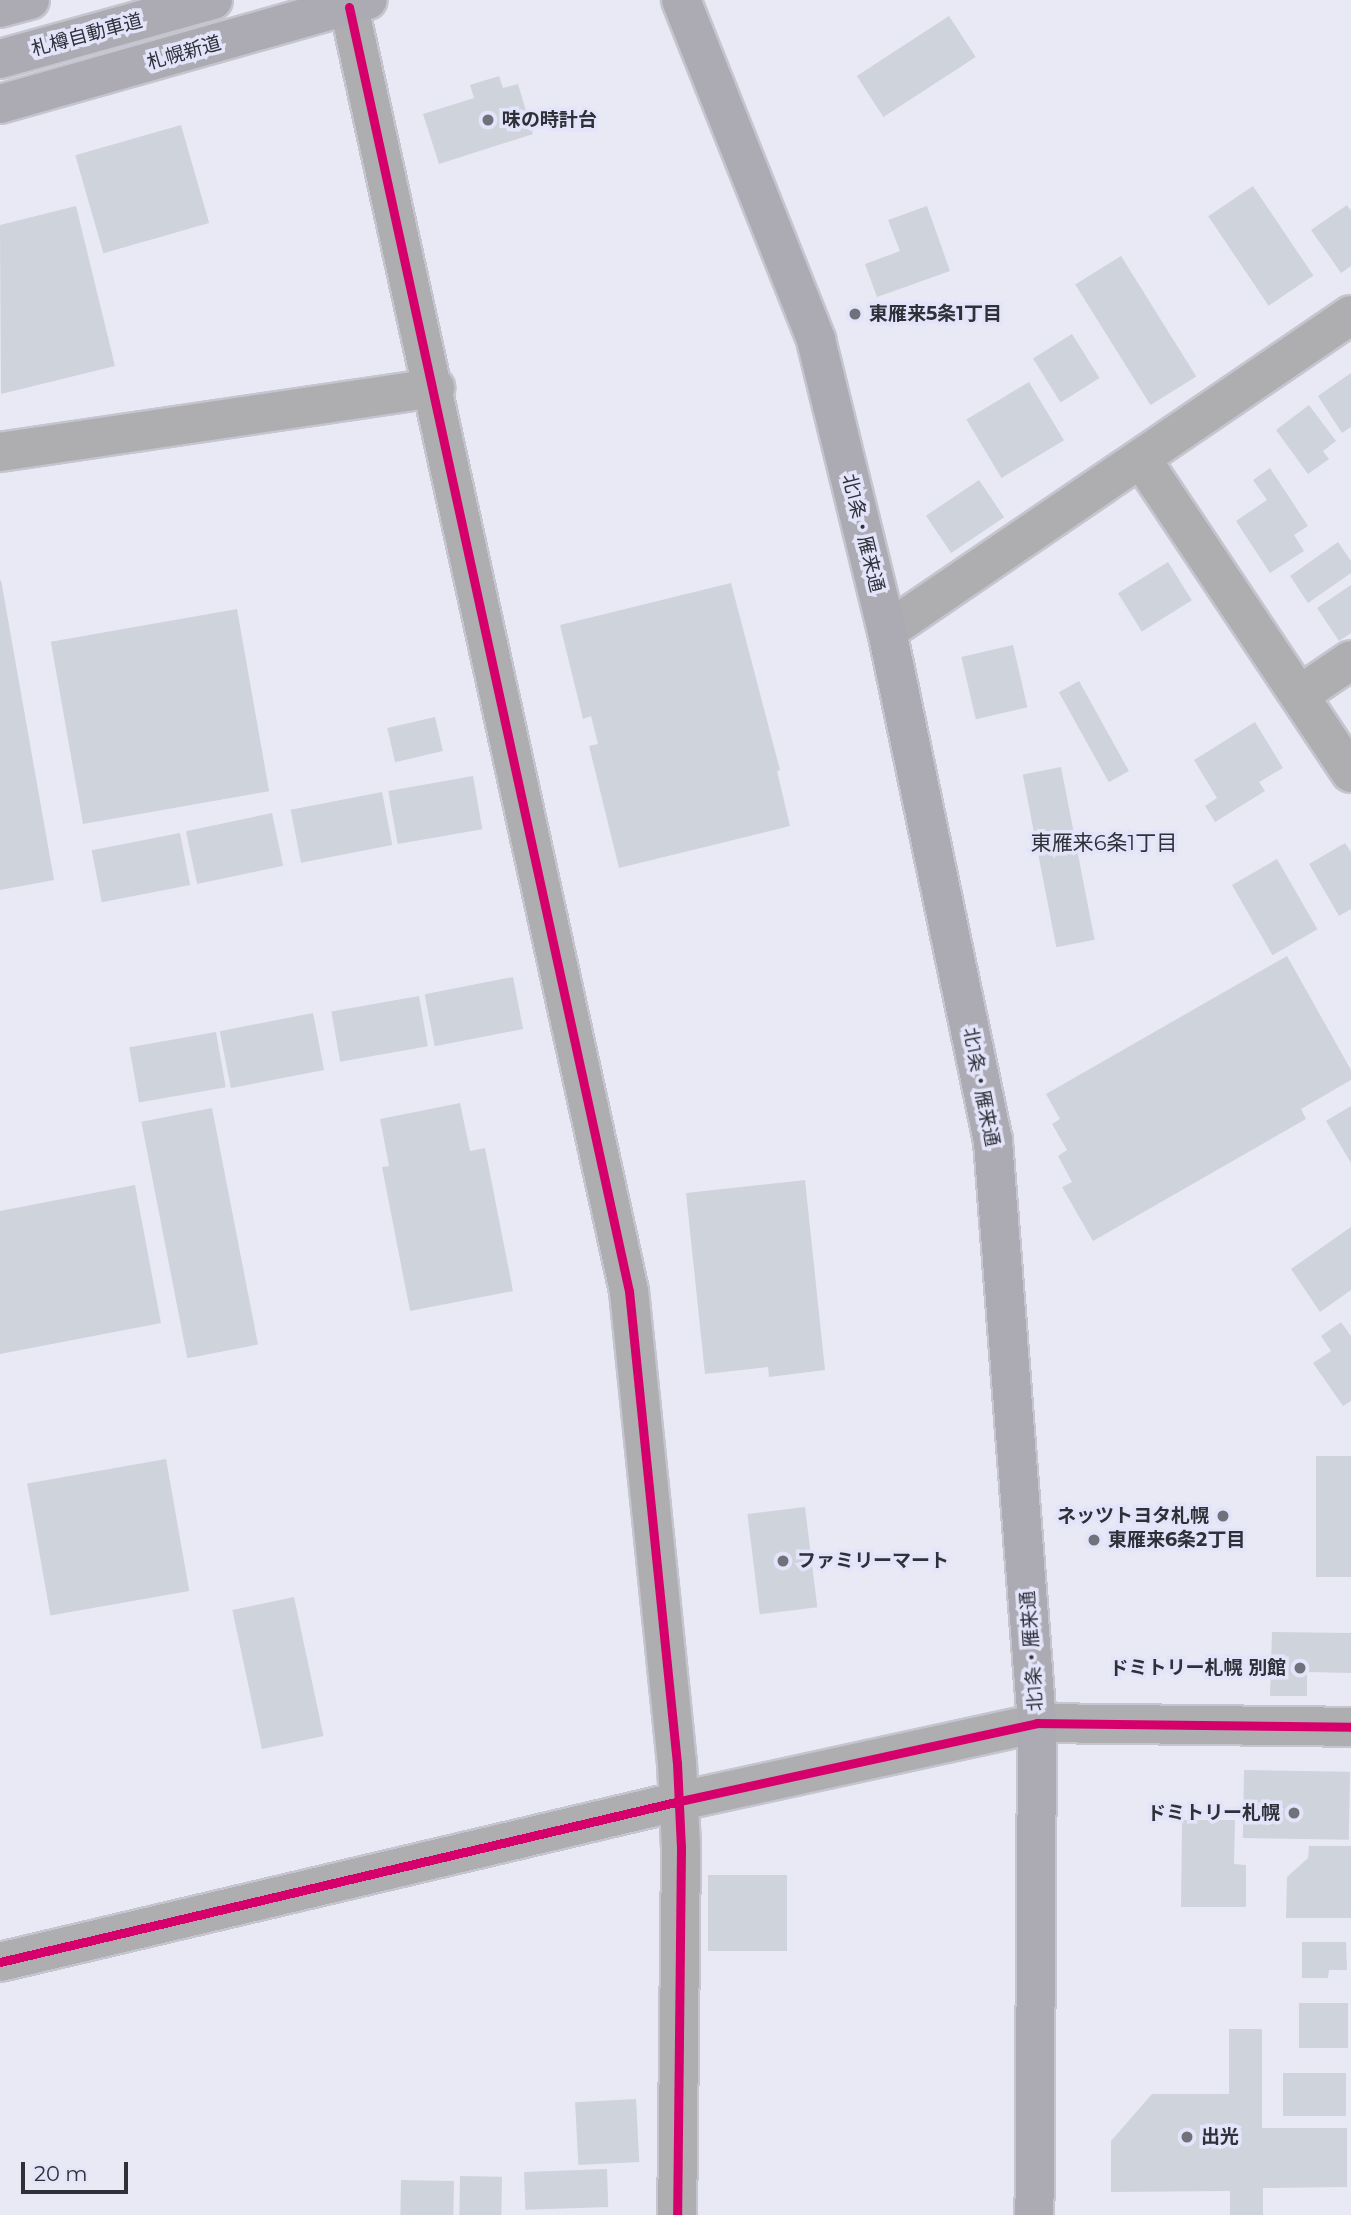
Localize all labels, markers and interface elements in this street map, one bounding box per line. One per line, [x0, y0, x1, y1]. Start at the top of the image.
street label: 札樽自動車道 [29, 9, 145, 61]
street label: 札幌新道 [144, 32, 224, 74]
place label: 味の時計台 [502, 109, 597, 131]
marker: 味の時計台 [480, 112, 496, 128]
place label: 東雁来5条1丁目 [869, 303, 1002, 325]
marker: 東雁来5条1丁目 [847, 306, 863, 322]
street label: 北1条・雁来通 [837, 472, 889, 594]
district label: 東雁来6条1丁目 [1031, 830, 1177, 856]
street label: 北1条・雁来通 [958, 1026, 1004, 1148]
place label: ネッツトヨタ札幌 [1057, 1505, 1209, 1527]
marker: ネッツトヨタ札幌 [1215, 1508, 1231, 1524]
place label: 東雁来6条2丁目 [1108, 1529, 1245, 1551]
marker: 東雁来6条2丁目 [1086, 1532, 1102, 1548]
place label: ファミリーマート [797, 1550, 949, 1572]
marker: ファミリーマート [775, 1553, 791, 1569]
street label: 北1条・雁来通 [1016, 1590, 1048, 1712]
place label: ドミトリー札幌 別館 [1110, 1657, 1286, 1679]
marker: ドミトリー札幌 別館 [1292, 1660, 1308, 1676]
place label: ドミトリー札幌 [1147, 1802, 1280, 1824]
marker: ドミトリー札幌 [1286, 1805, 1302, 1821]
place label: 出光 [1201, 2126, 1239, 2148]
marker: 出光 [1179, 2129, 1195, 2145]
scale bar [24, 2148, 131, 2192]
text: 20 m [34, 2161, 88, 2186]

